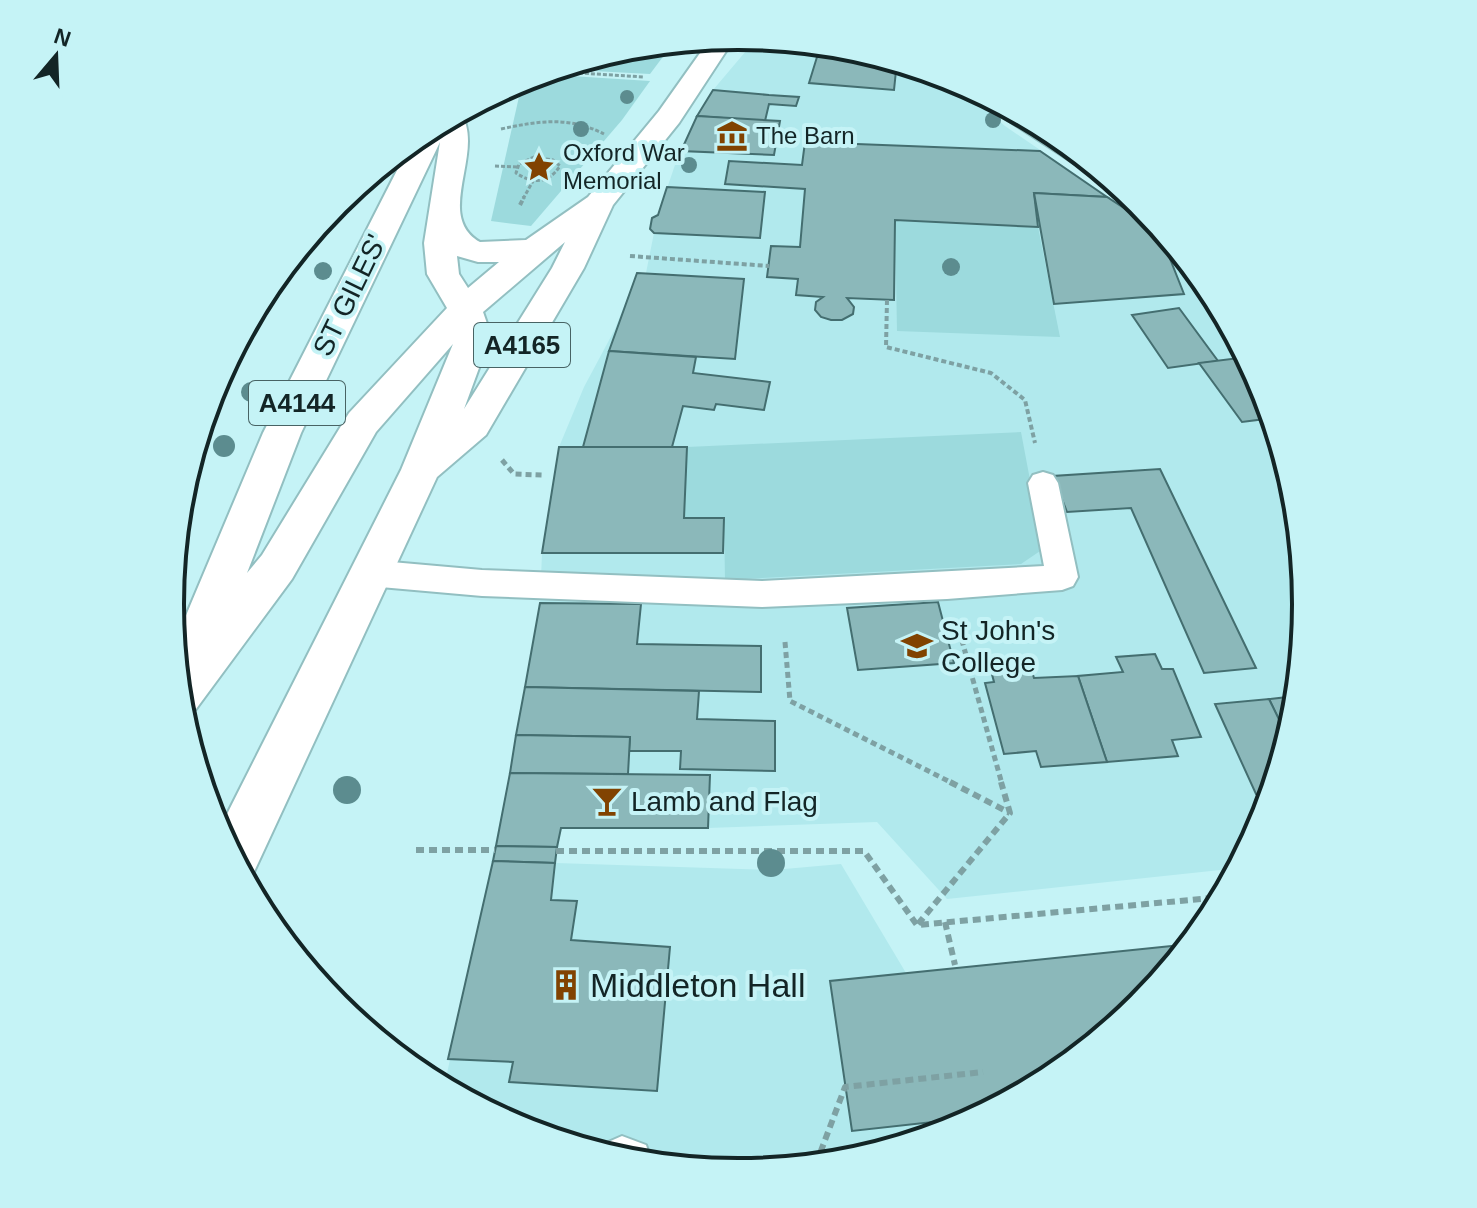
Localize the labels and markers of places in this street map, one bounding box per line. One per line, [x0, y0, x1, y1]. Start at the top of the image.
museum icon: The Barn [715, 119, 749, 153]
place label: The Barn [756, 122, 855, 149]
place label: Oxford War Memorial [563, 139, 685, 194]
place icon: Oxford War Memorial [522, 150, 556, 184]
place label: St John's College [941, 615, 1055, 678]
school or university icon: St John's College [900, 629, 934, 663]
bar icon: Lamb and Flag [590, 784, 624, 818]
place label: Lamb and Flag [631, 786, 818, 817]
place label: Middleton Hall [590, 966, 805, 1004]
building icon: Middleton Hall [549, 968, 583, 1002]

